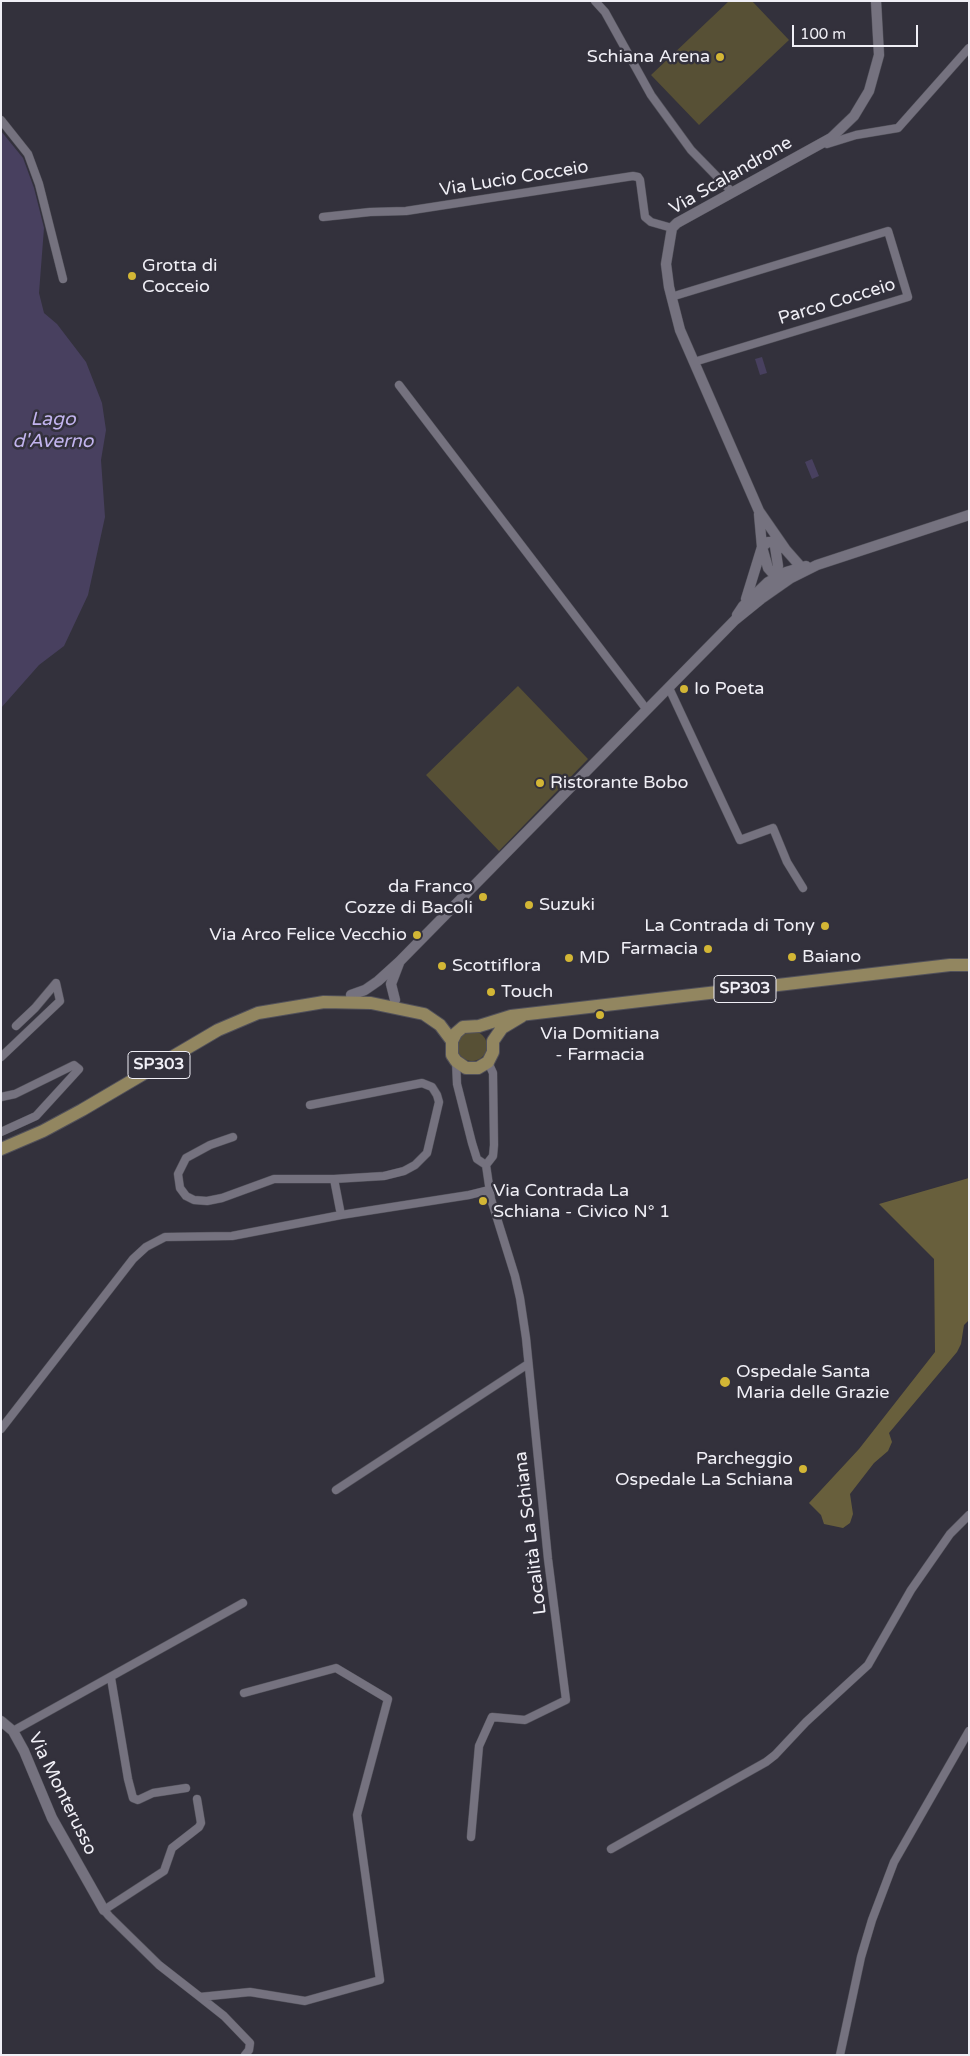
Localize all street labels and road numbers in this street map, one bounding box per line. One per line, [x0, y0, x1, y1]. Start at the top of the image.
street label: Via Scalandrone [666, 132, 796, 220]
street label: Via Lucio Cocceio [438, 157, 590, 201]
street label: Parco Cocceio [776, 274, 898, 330]
road number: SP303 [714, 976, 776, 1002]
road number: SP303 [128, 1052, 190, 1078]
street label: Località La Schiana [510, 1450, 552, 1616]
street label: Via Monterusso [23, 1729, 101, 1859]

